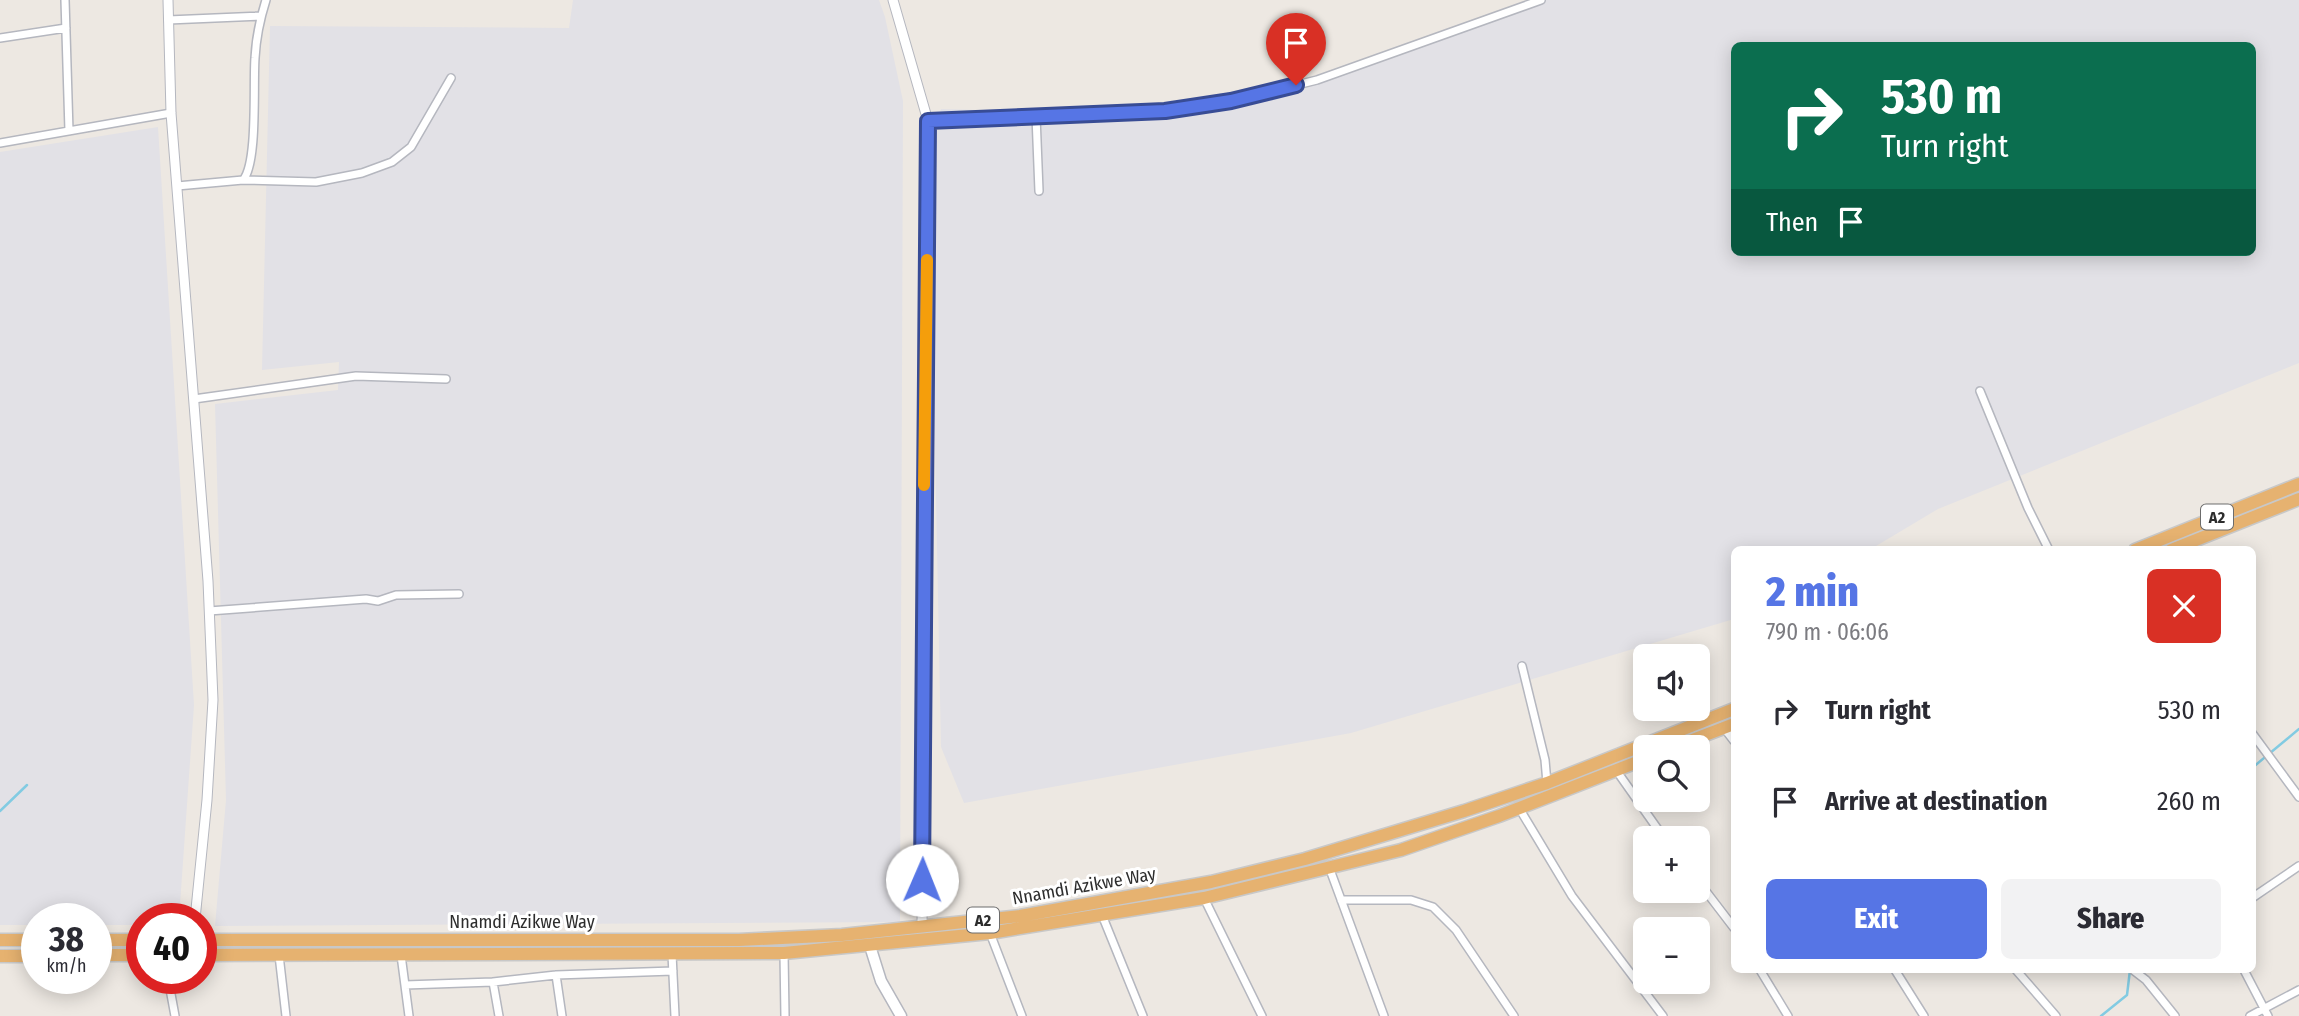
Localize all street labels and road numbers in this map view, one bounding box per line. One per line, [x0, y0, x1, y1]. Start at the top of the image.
road number: A2 [2201, 504, 2233, 530]
street label: Nnamdi Azikwe Way [1010, 863, 1158, 909]
road number: A2 [967, 908, 999, 932]
street label: Nnamdi Azikwe Way [449, 911, 595, 933]

